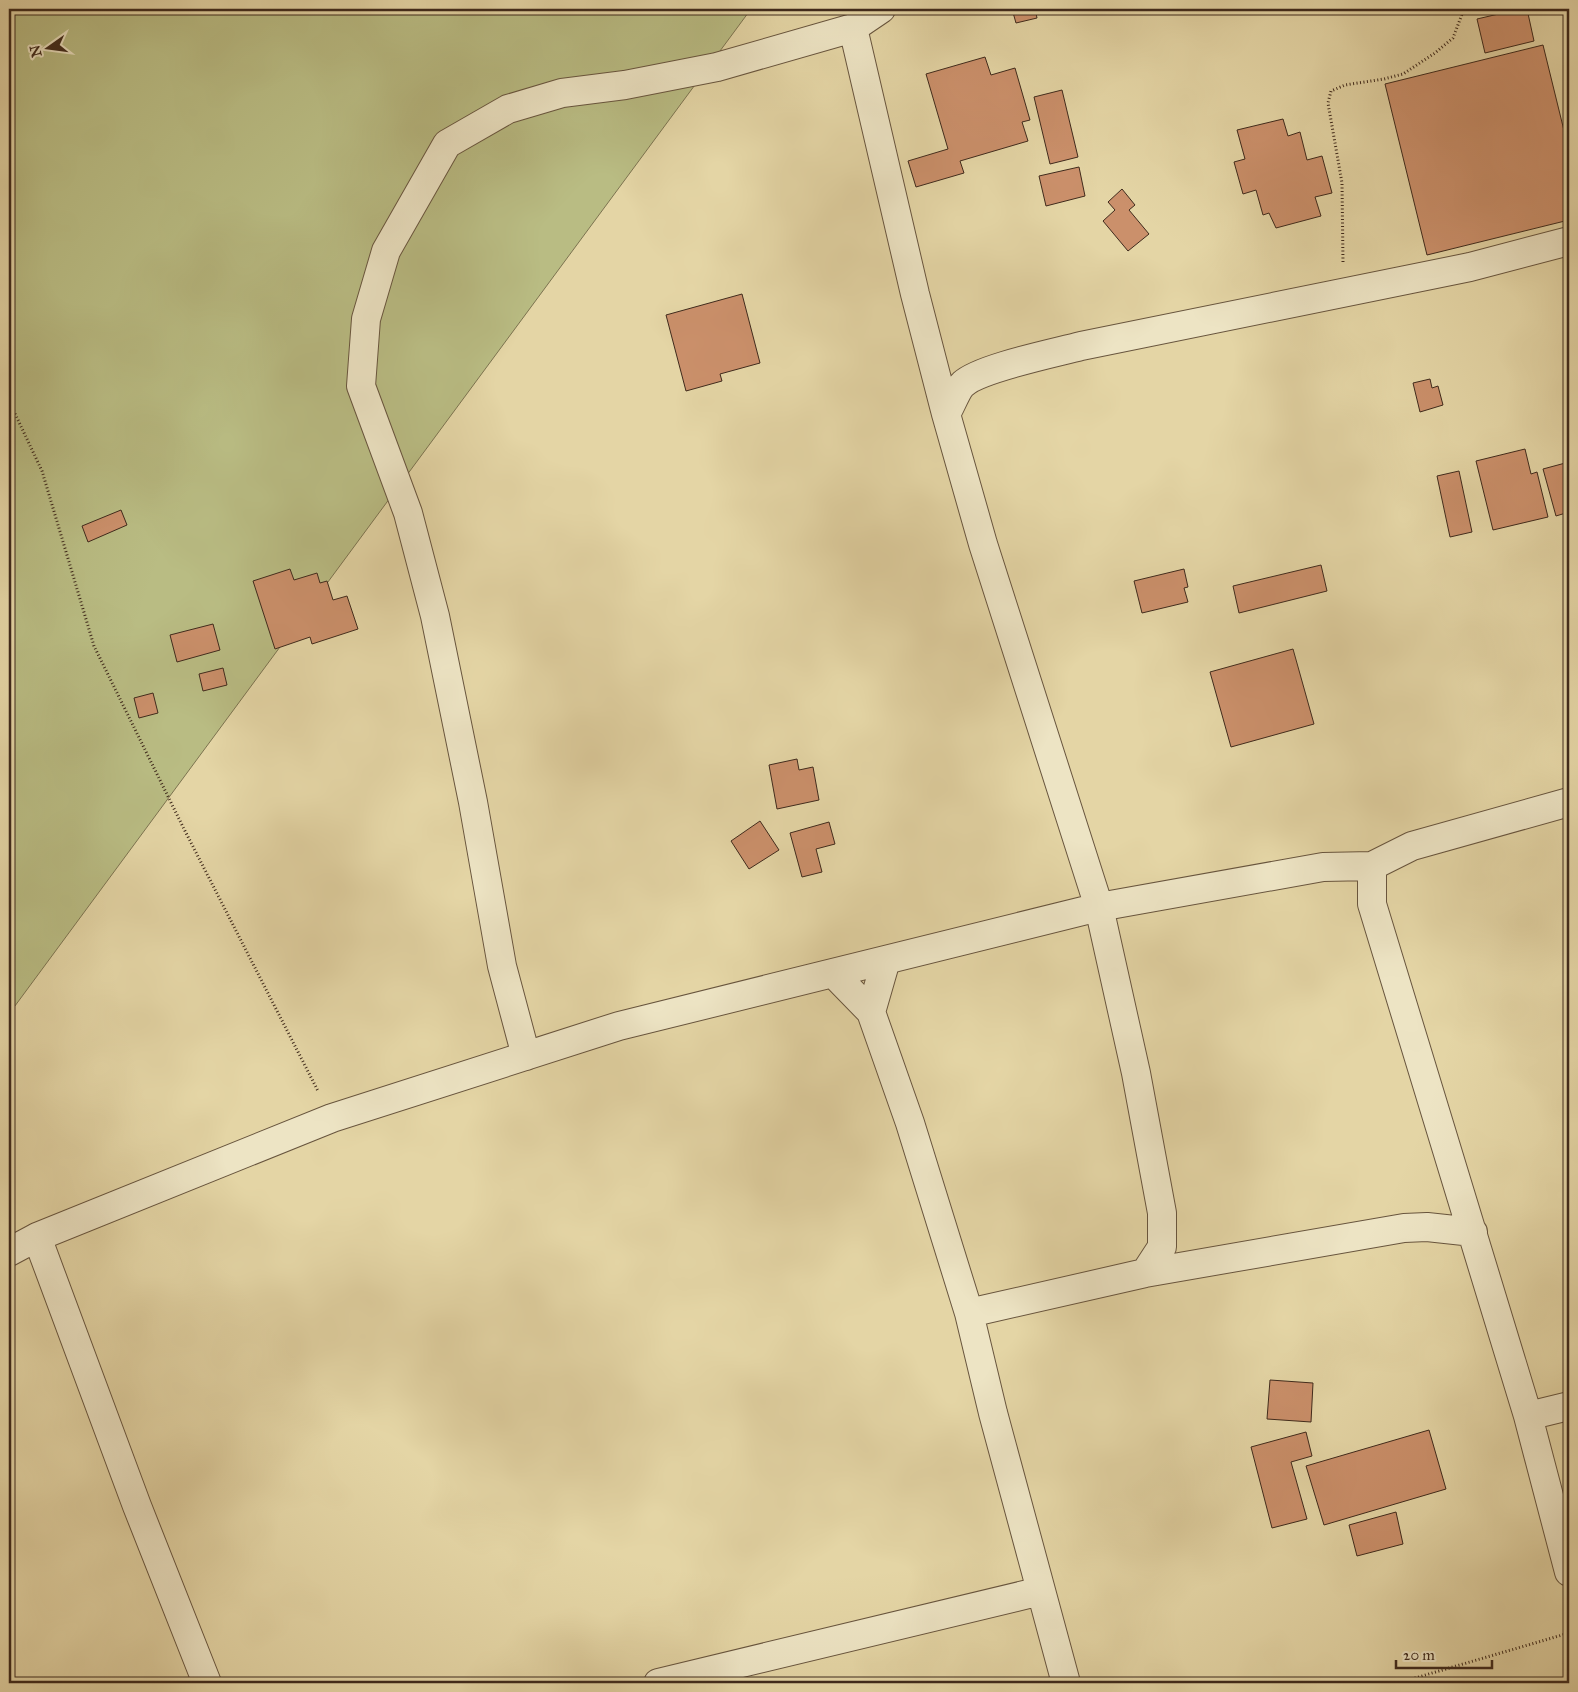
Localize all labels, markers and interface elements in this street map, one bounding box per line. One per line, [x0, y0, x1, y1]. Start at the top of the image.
north arrow [22, 22, 72, 72]
text: N [26, 43, 46, 59]
scale bar [1396, 1637, 1492, 1669]
text: 20 m [1403, 1646, 1435, 1664]

